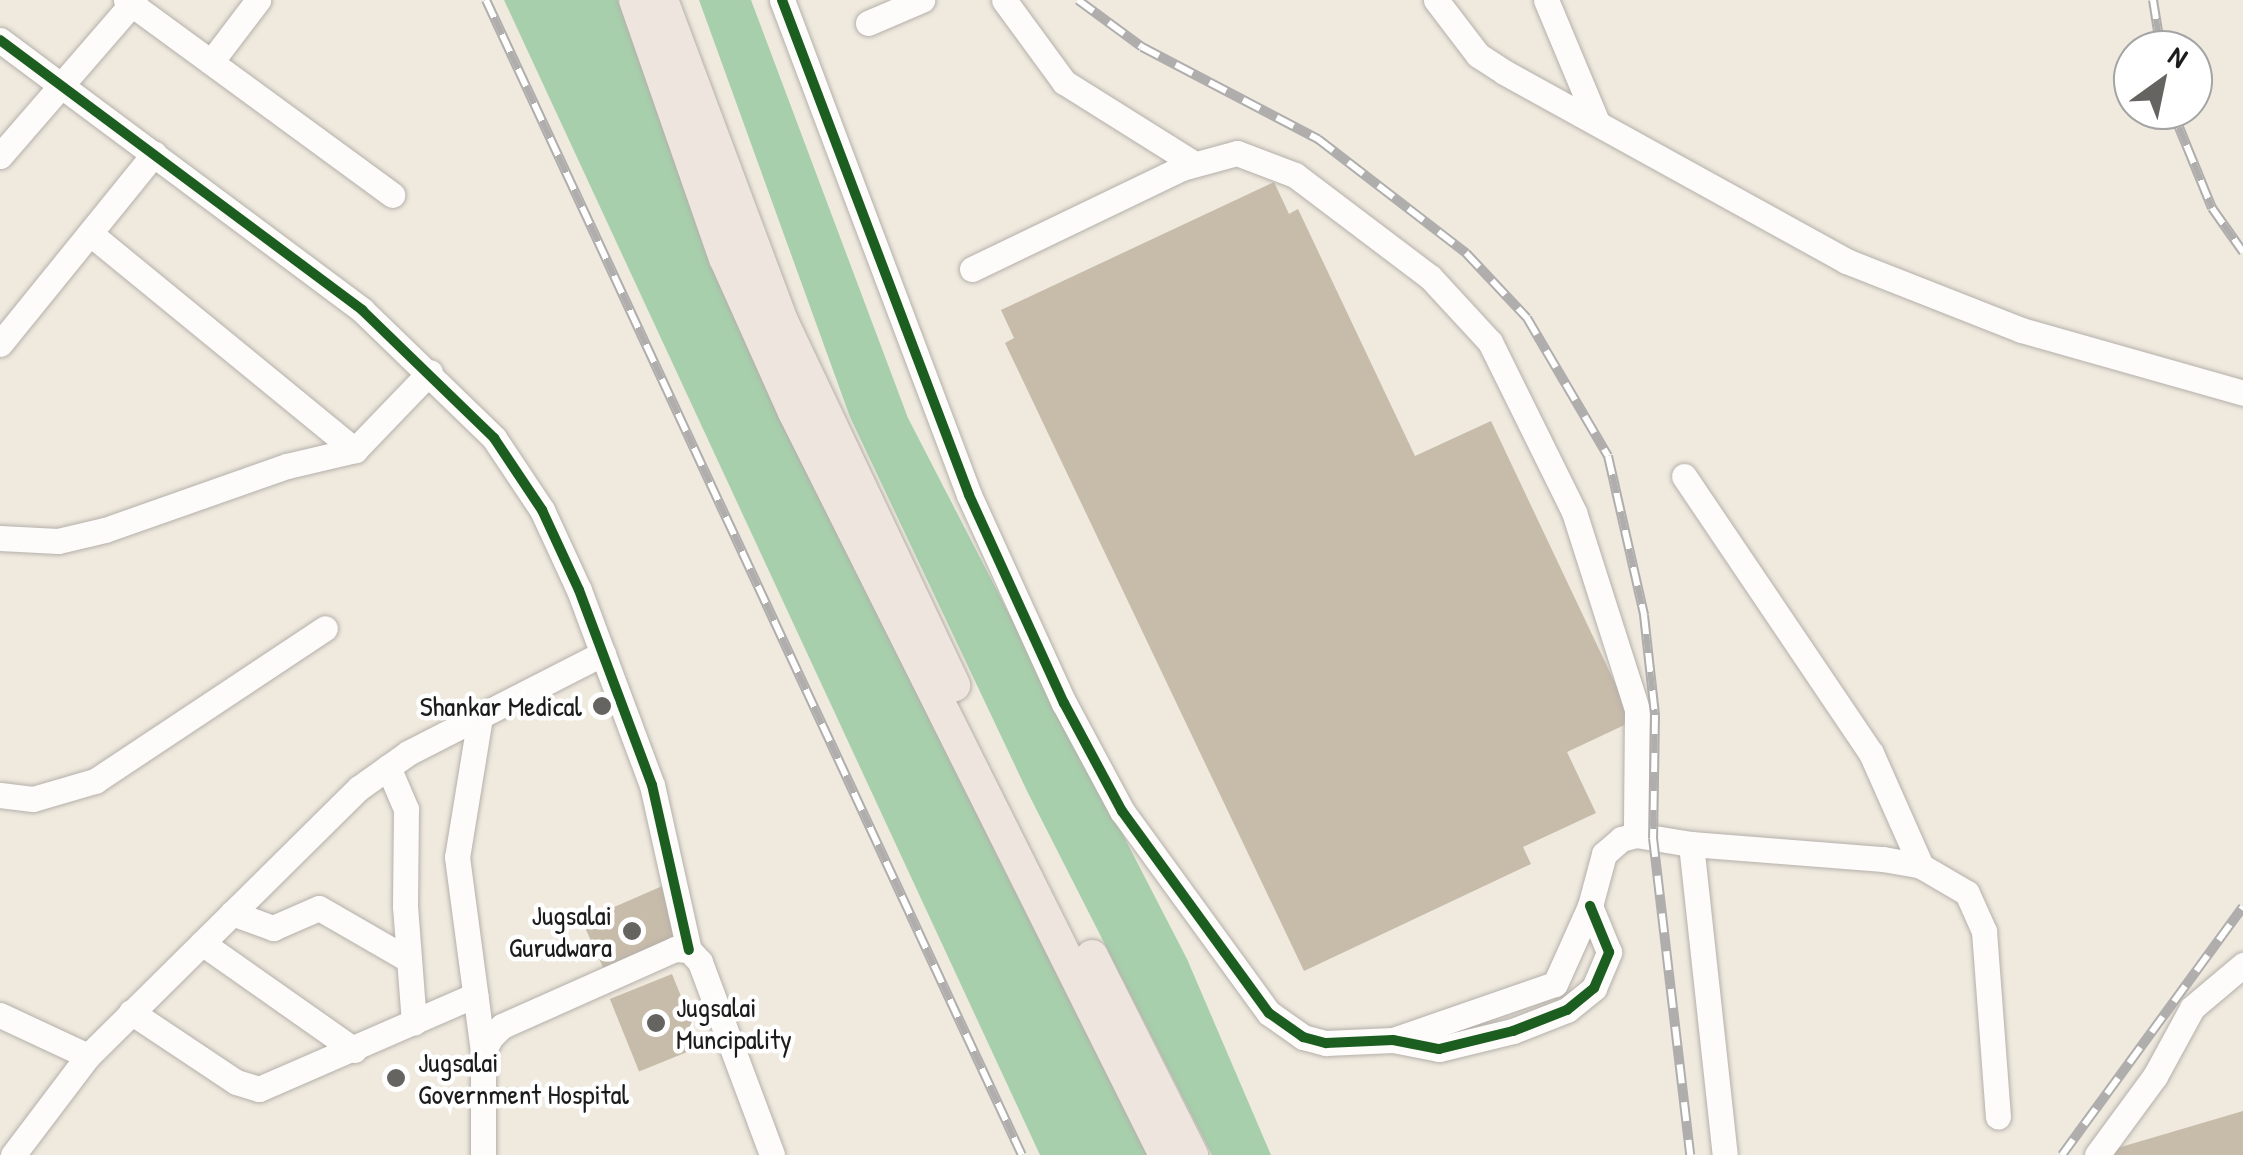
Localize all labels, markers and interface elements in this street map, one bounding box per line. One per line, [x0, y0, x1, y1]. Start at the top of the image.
north arrow [2113, 30, 2213, 130]
text: N [2162, 37, 2195, 77]
place label: Shankar Medical [420, 689, 582, 723]
marker: Shankar Medical [591, 695, 613, 717]
place label: Jugsalai Gurudwara [509, 898, 612, 964]
marker: Jugsalai Gurudwara [621, 920, 643, 942]
place label: Jugsalai Muncipality [676, 990, 792, 1056]
marker: Jugsalai Muncipality [645, 1012, 667, 1034]
place label: Jugsalai Government Hospital [418, 1045, 629, 1111]
marker: Jugsalai Government Hospital [383, 1065, 409, 1091]

